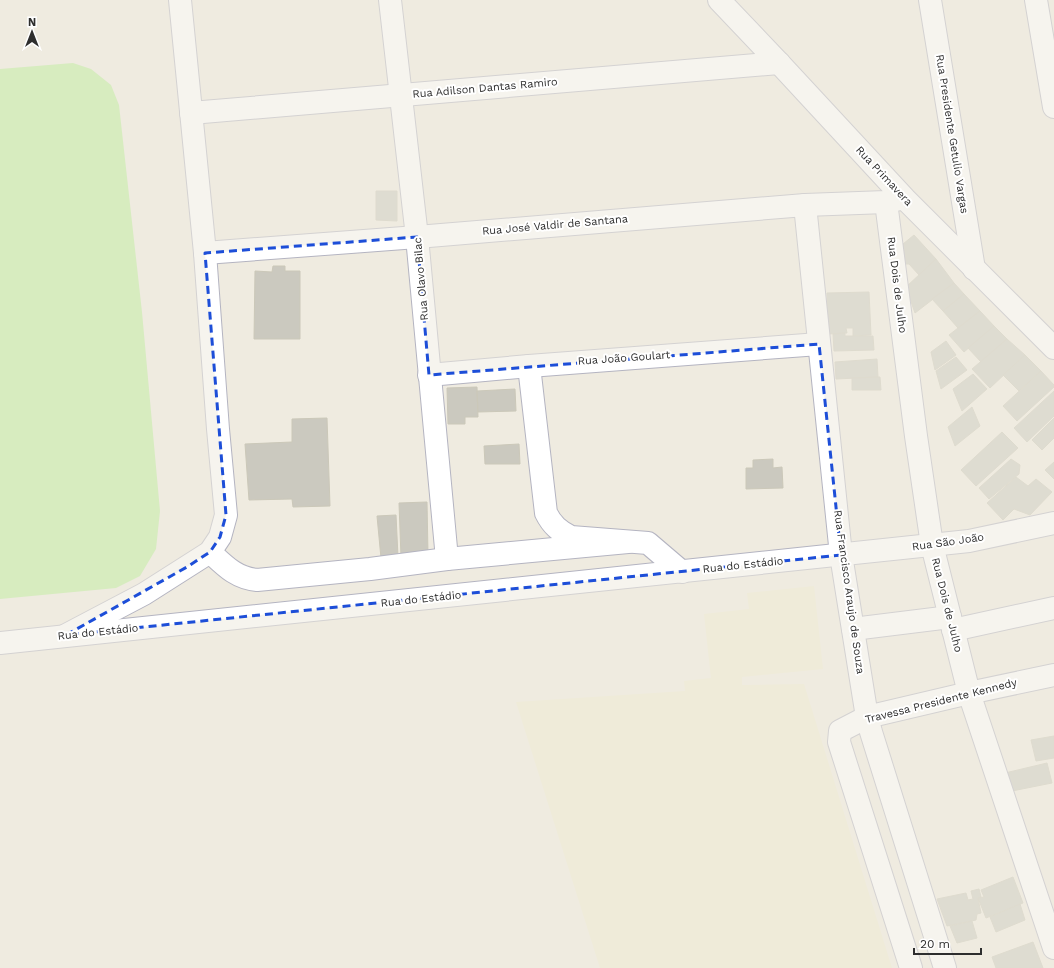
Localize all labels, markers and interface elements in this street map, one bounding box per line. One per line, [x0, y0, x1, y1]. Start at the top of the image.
north arrow [12, 12, 52, 52]
text: N [28, 16, 36, 29]
street label: Rua Presidente Getulio Vargas [933, 53, 971, 215]
street label: Rua Adilson Dantas Ramiro [412, 75, 558, 101]
street label: Rua Primavera [853, 143, 915, 209]
street label: Rua José Valdir de Santana [482, 212, 628, 238]
street label: Rua Dois de Julho [885, 236, 909, 334]
street label: Rua Olavo Bilac [411, 237, 431, 321]
street label: Rua João Goulart [577, 348, 671, 368]
street label: Rua Francisco Araujo de Souza [831, 509, 867, 675]
street label: Rua São João [911, 531, 985, 553]
street label: Rua do Estádio [702, 554, 784, 576]
street label: Rua Dois de Julho [929, 556, 965, 654]
street label: Rua do Estádio [380, 588, 462, 610]
street label: Rua do Estádio [57, 621, 139, 643]
street label: Travessa Presidente Kennedy [864, 676, 1019, 726]
scale bar [914, 930, 981, 956]
text: 20 m [920, 937, 950, 951]

